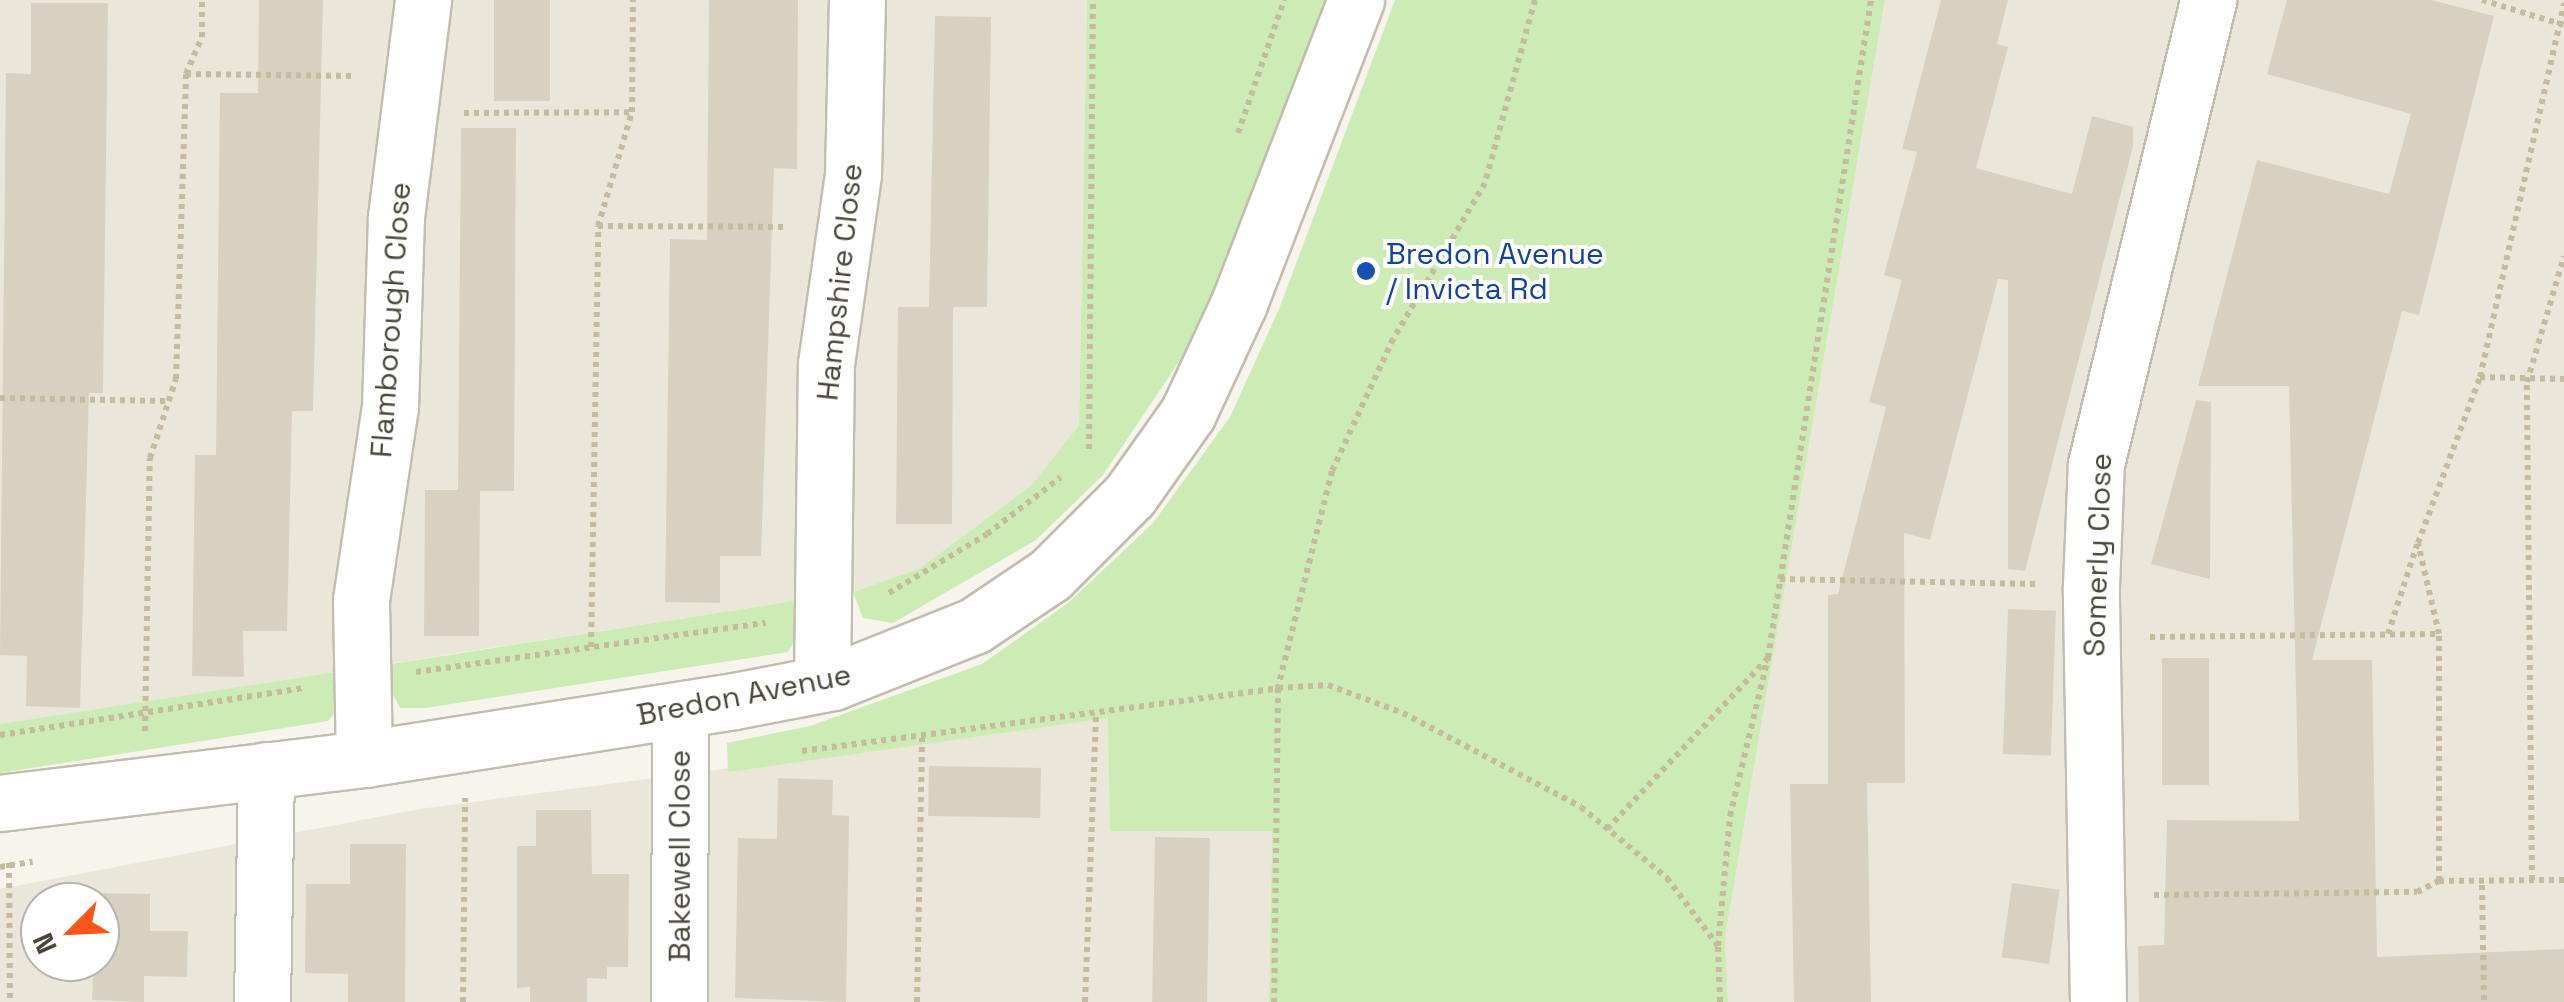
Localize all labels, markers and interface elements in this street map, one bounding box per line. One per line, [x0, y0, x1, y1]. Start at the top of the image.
street label: Hampshire Close [810, 161, 870, 403]
street label: Flamborough Close [363, 181, 419, 459]
place label: Bredon Avenue / Invicta Rd [1386, 236, 1604, 306]
marker: Bredon Avenue / Invicta Rd [1355, 260, 1377, 282]
street label: Somerly Close [2076, 452, 2120, 658]
street label: Bredon Avenue [633, 657, 855, 733]
street label: Bakewell Close [662, 750, 698, 962]
north arrow [20, 882, 120, 982]
text: N [24, 928, 65, 959]

